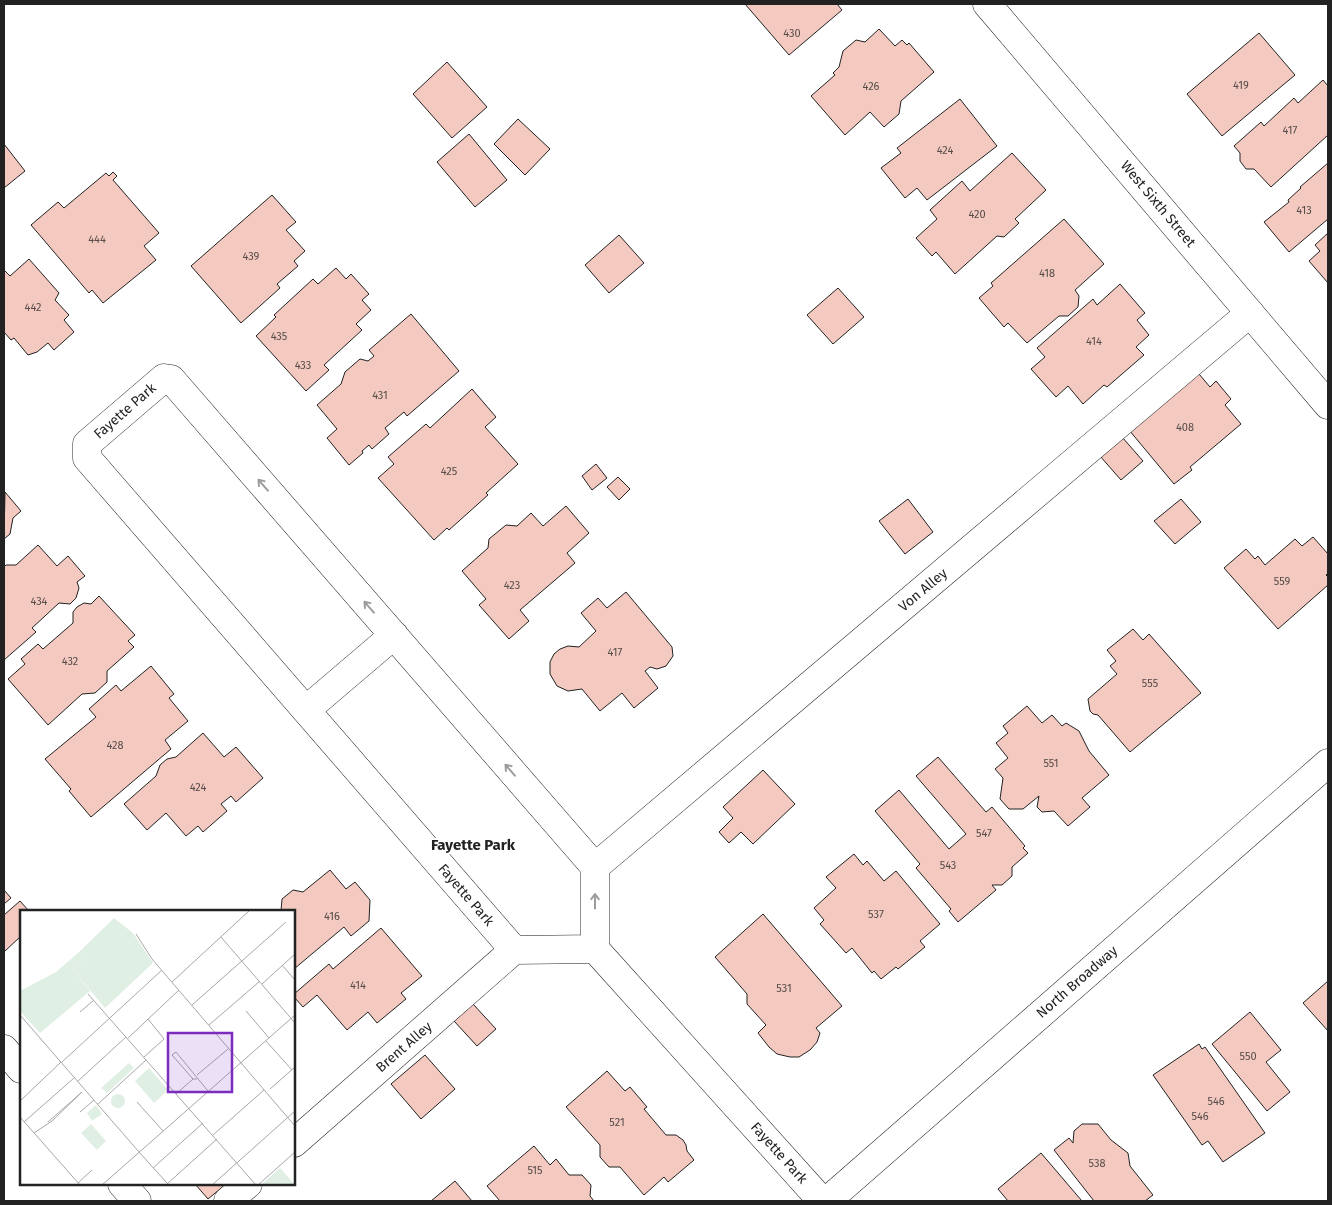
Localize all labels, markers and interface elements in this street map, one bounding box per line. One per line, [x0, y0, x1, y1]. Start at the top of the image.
house number: 430 [783, 27, 801, 40]
house number: 419 [1233, 79, 1249, 92]
house number: 426 [863, 80, 880, 93]
house number: 417 [1283, 124, 1298, 137]
house number: 424 [937, 144, 953, 157]
street label: West Sixth Street [1117, 157, 1200, 251]
house number: 413 [1296, 204, 1312, 217]
house number: 420 [968, 208, 986, 221]
house number: 444 [88, 233, 106, 246]
house number: 439 [243, 250, 260, 263]
house number: 418 [1039, 267, 1055, 280]
house number: 442 [25, 301, 41, 314]
house number: 435 [271, 330, 288, 343]
house number: 414 [1086, 335, 1102, 348]
house number: 433 [295, 359, 311, 372]
street label: Fayette Park [90, 379, 160, 443]
house number: 431 [372, 389, 388, 402]
house number: 408 [1176, 421, 1194, 434]
house number: 425 [441, 465, 458, 478]
one-way arrow [257, 478, 269, 491]
street label: Von Alley [895, 565, 951, 615]
house number: 559 [1274, 575, 1291, 588]
house number: 423 [504, 579, 520, 592]
house number: 434 [31, 595, 48, 608]
one-way arrow [364, 601, 375, 614]
house number: 417 [608, 646, 623, 659]
house number: 432 [62, 655, 78, 668]
house number: 555 [1142, 677, 1159, 690]
house number: 428 [106, 739, 124, 752]
house number: 551 [1043, 757, 1059, 770]
one-way arrow [505, 763, 516, 776]
house number: 424 [190, 781, 206, 794]
house number: 547 [976, 827, 992, 840]
district label: Fayette Park [431, 836, 516, 854]
house number: 543 [940, 859, 956, 872]
street label: Fayette Park [434, 860, 498, 930]
one-way arrow [590, 893, 600, 909]
house number: 537 [868, 908, 884, 921]
inset map [20, 910, 295, 1185]
house number: 416 [324, 910, 340, 923]
street label: North Broadway [1033, 942, 1121, 1022]
house number: 414 [350, 979, 366, 992]
house number: 531 [776, 982, 792, 995]
street label: Brent Alley [372, 1018, 436, 1076]
house number: 550 [1239, 1050, 1257, 1063]
house number: 546 [1207, 1095, 1225, 1108]
house number: 546 [1191, 1110, 1209, 1123]
house number: 521 [609, 1116, 625, 1129]
street label: Fayette Park [747, 1119, 812, 1188]
house number: 538 [1089, 1157, 1105, 1170]
house number: 515 [527, 1164, 543, 1177]

